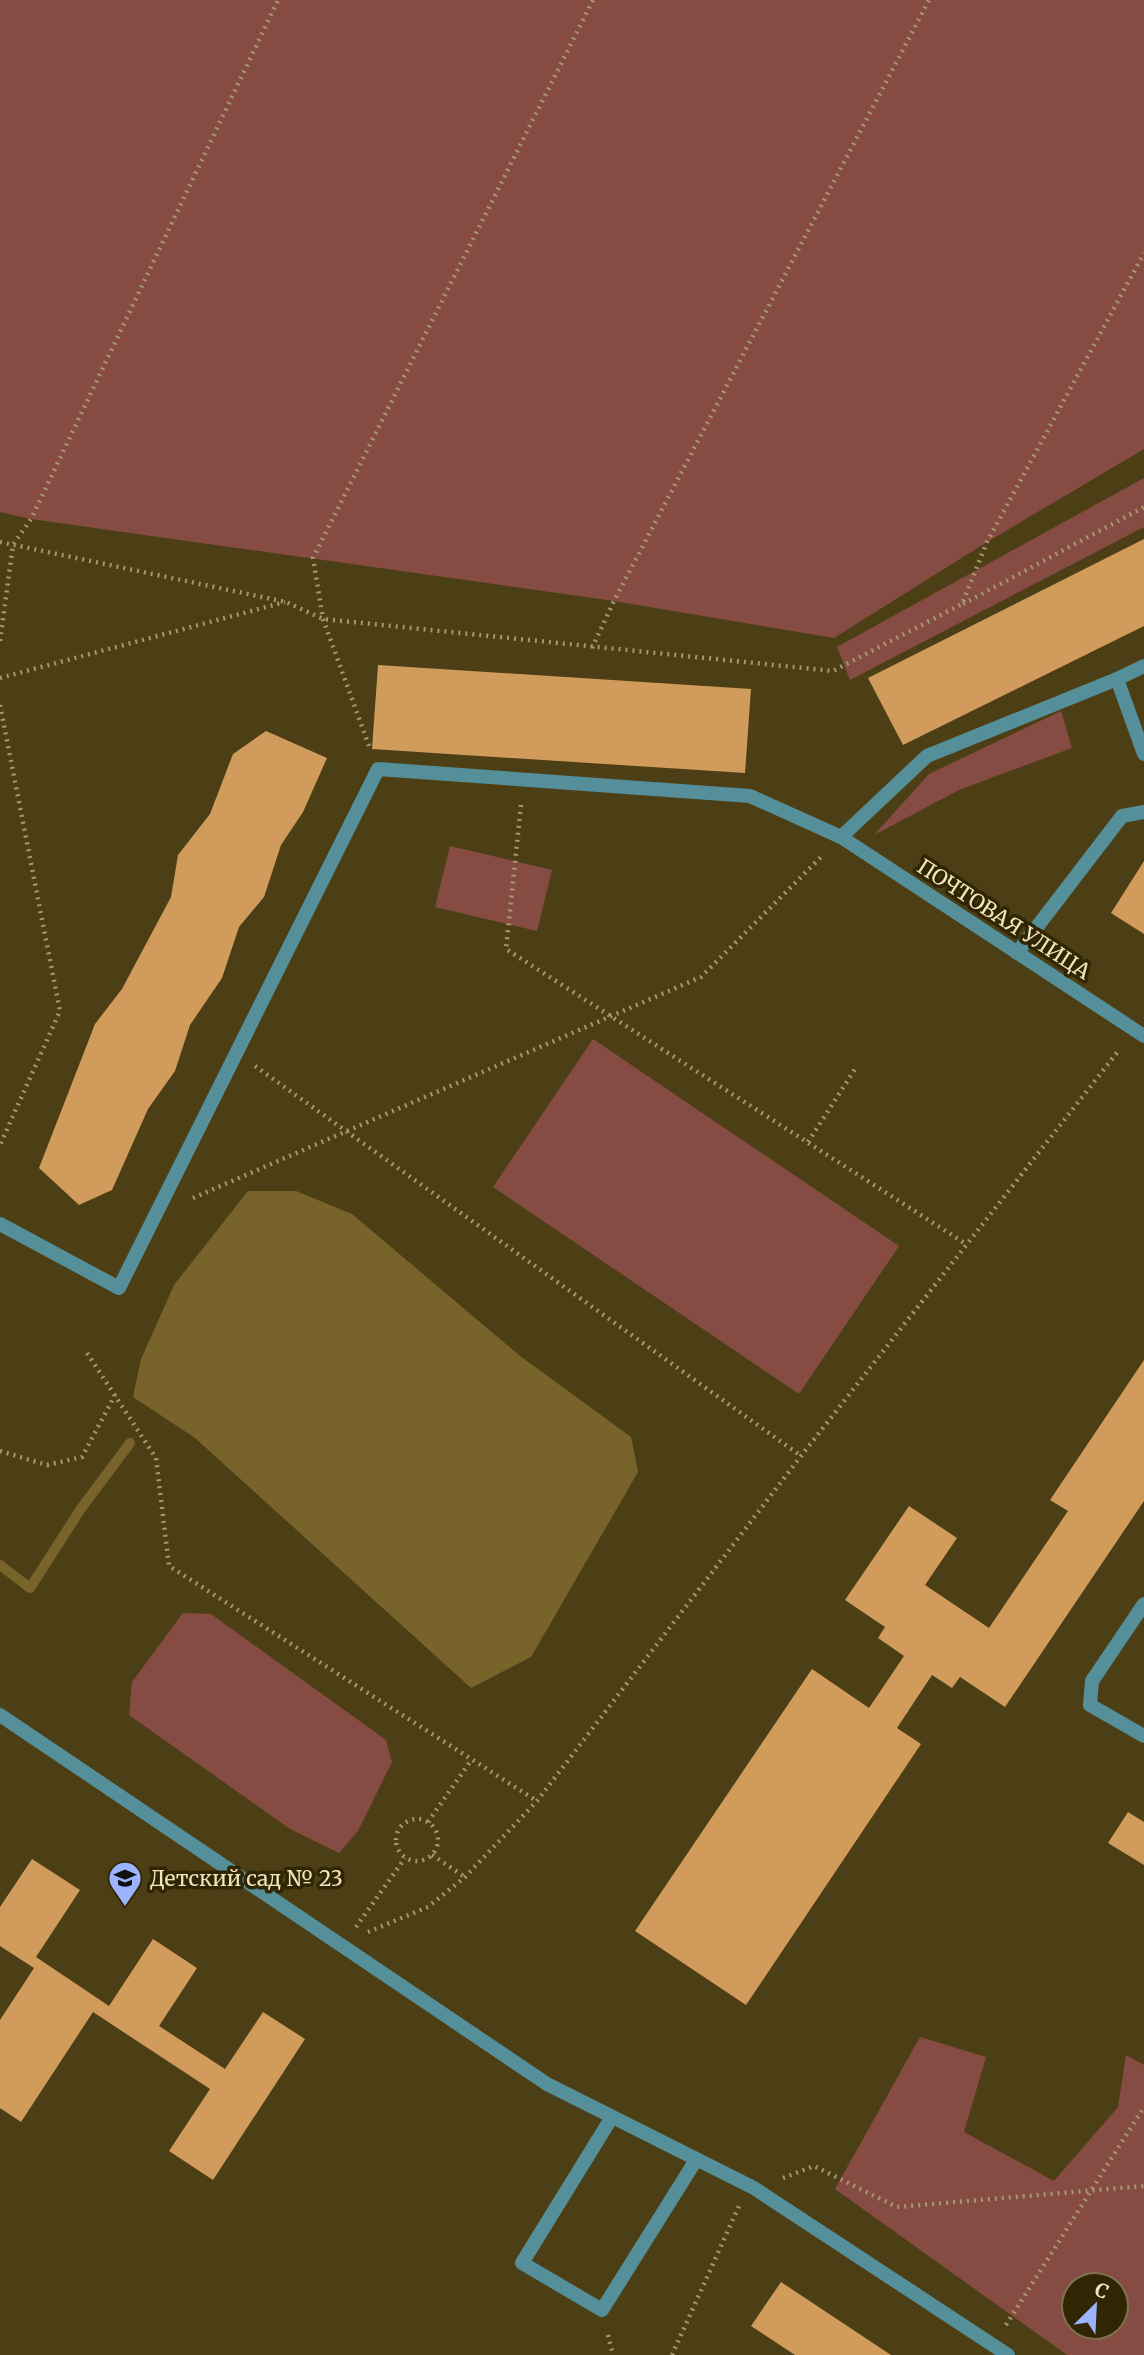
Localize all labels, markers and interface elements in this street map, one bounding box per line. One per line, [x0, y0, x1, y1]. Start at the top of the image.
street label: ПОЧТОВАЯ УЛИЦА [912, 853, 1096, 985]
school or university icon: Детский сад № 23 [106, 1859, 144, 1908]
place label: Детский сад № 23 [150, 1865, 343, 1892]
north arrow [1060, 2271, 1130, 2341]
text: С [1091, 2277, 1113, 2304]

